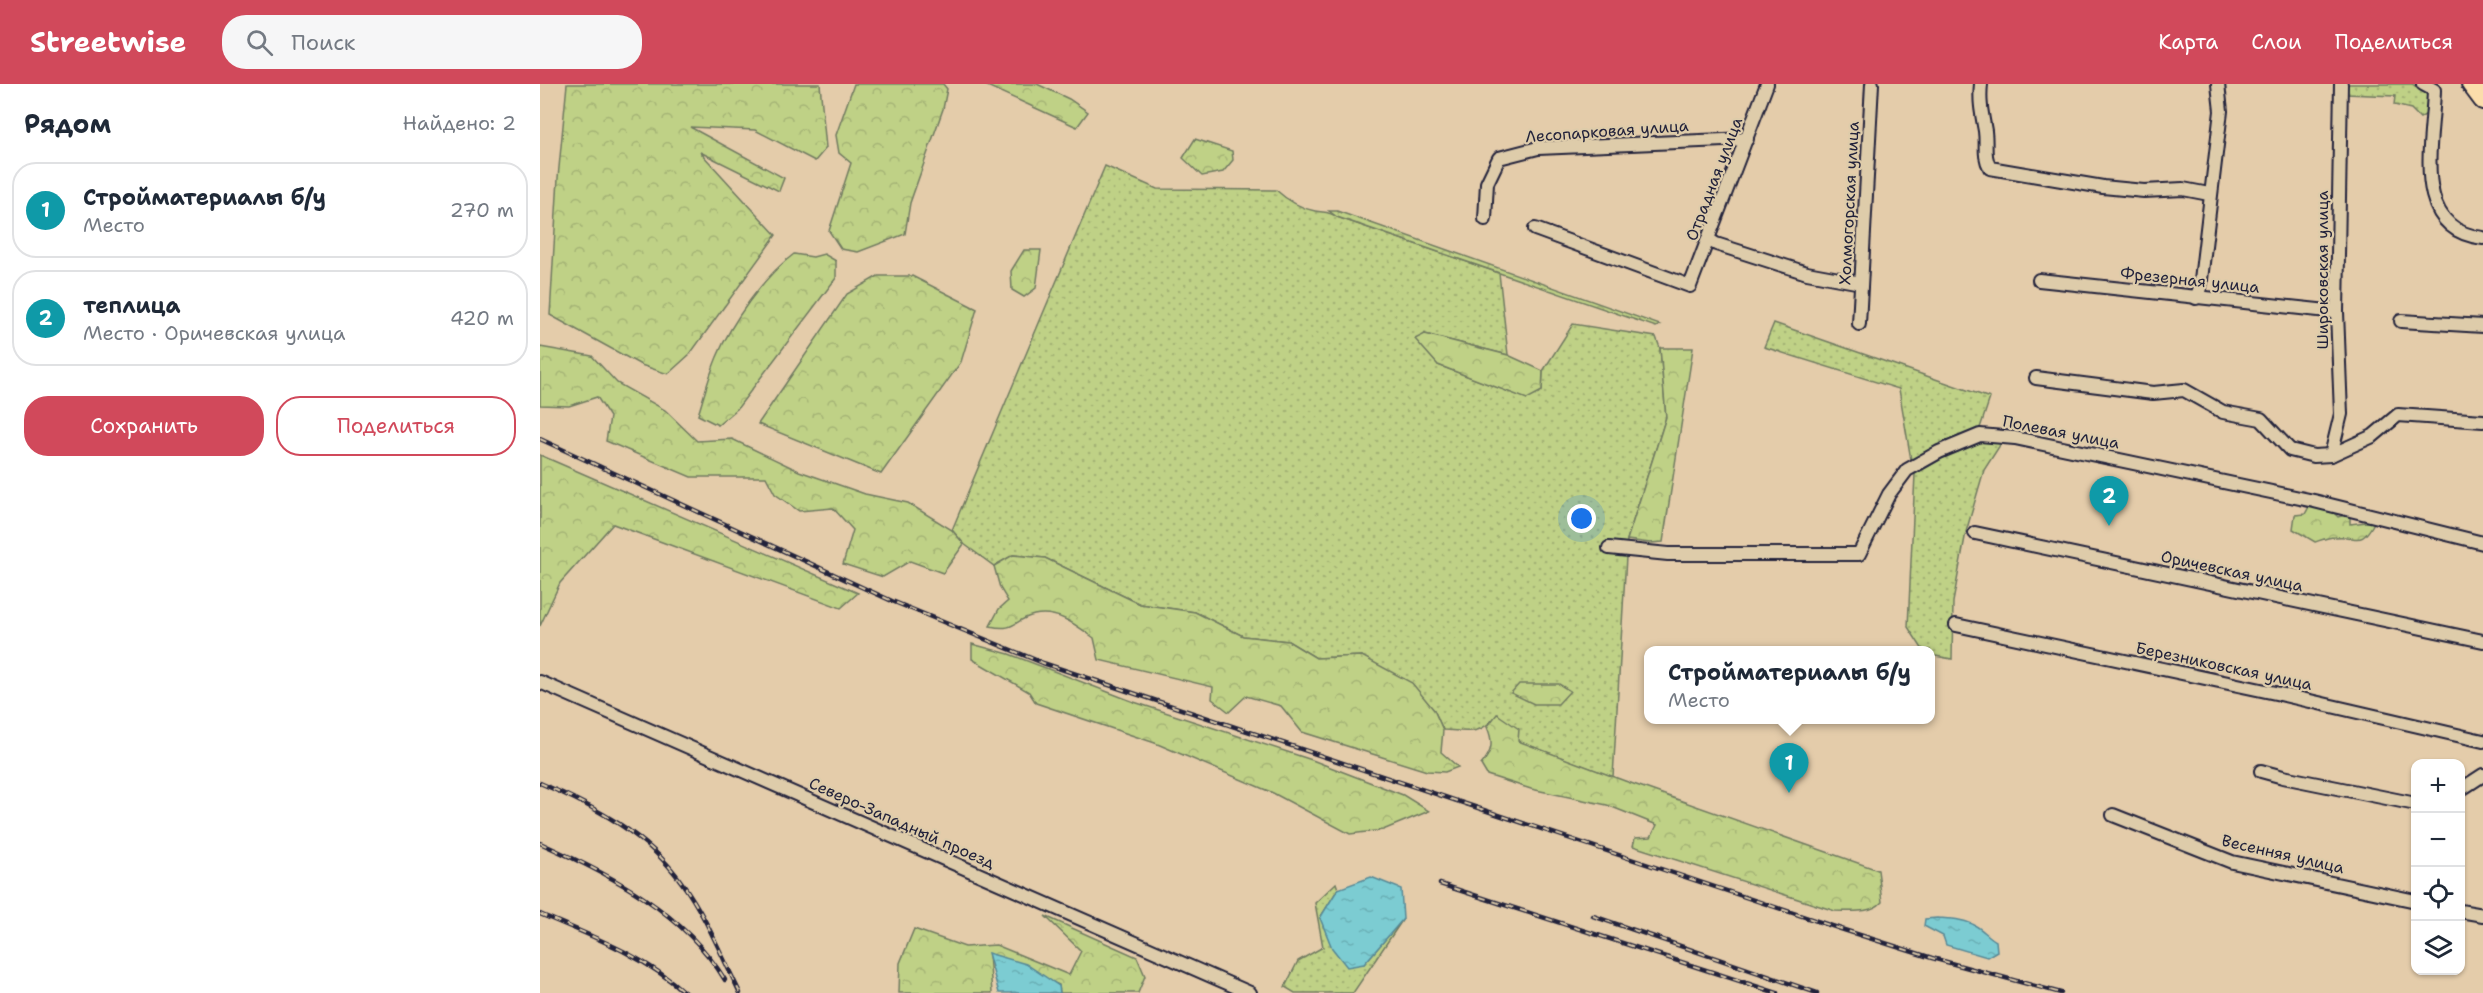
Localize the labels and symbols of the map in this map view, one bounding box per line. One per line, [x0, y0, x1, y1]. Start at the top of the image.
street label: Отрадная улица [1681, 114, 1747, 244]
street label: Лесопарковая улица [1525, 115, 1689, 147]
street label: Холмогорская улица [1834, 121, 1864, 285]
street label: Широковская улица [2312, 190, 2333, 350]
street label: Фрезерная улица [2119, 262, 2261, 298]
street label: Полевая улица [2001, 410, 2121, 454]
pin: 2 [2090, 476, 2128, 526]
your location [1567, 504, 1596, 533]
street label: Оричевская улица [2159, 546, 2305, 596]
street label: Березниковская улица [2134, 637, 2314, 695]
pin: 1 [1770, 744, 1808, 793]
street label: Северо-Западный проезд [806, 772, 998, 874]
street label: Весенняя улица [2220, 830, 2346, 878]

